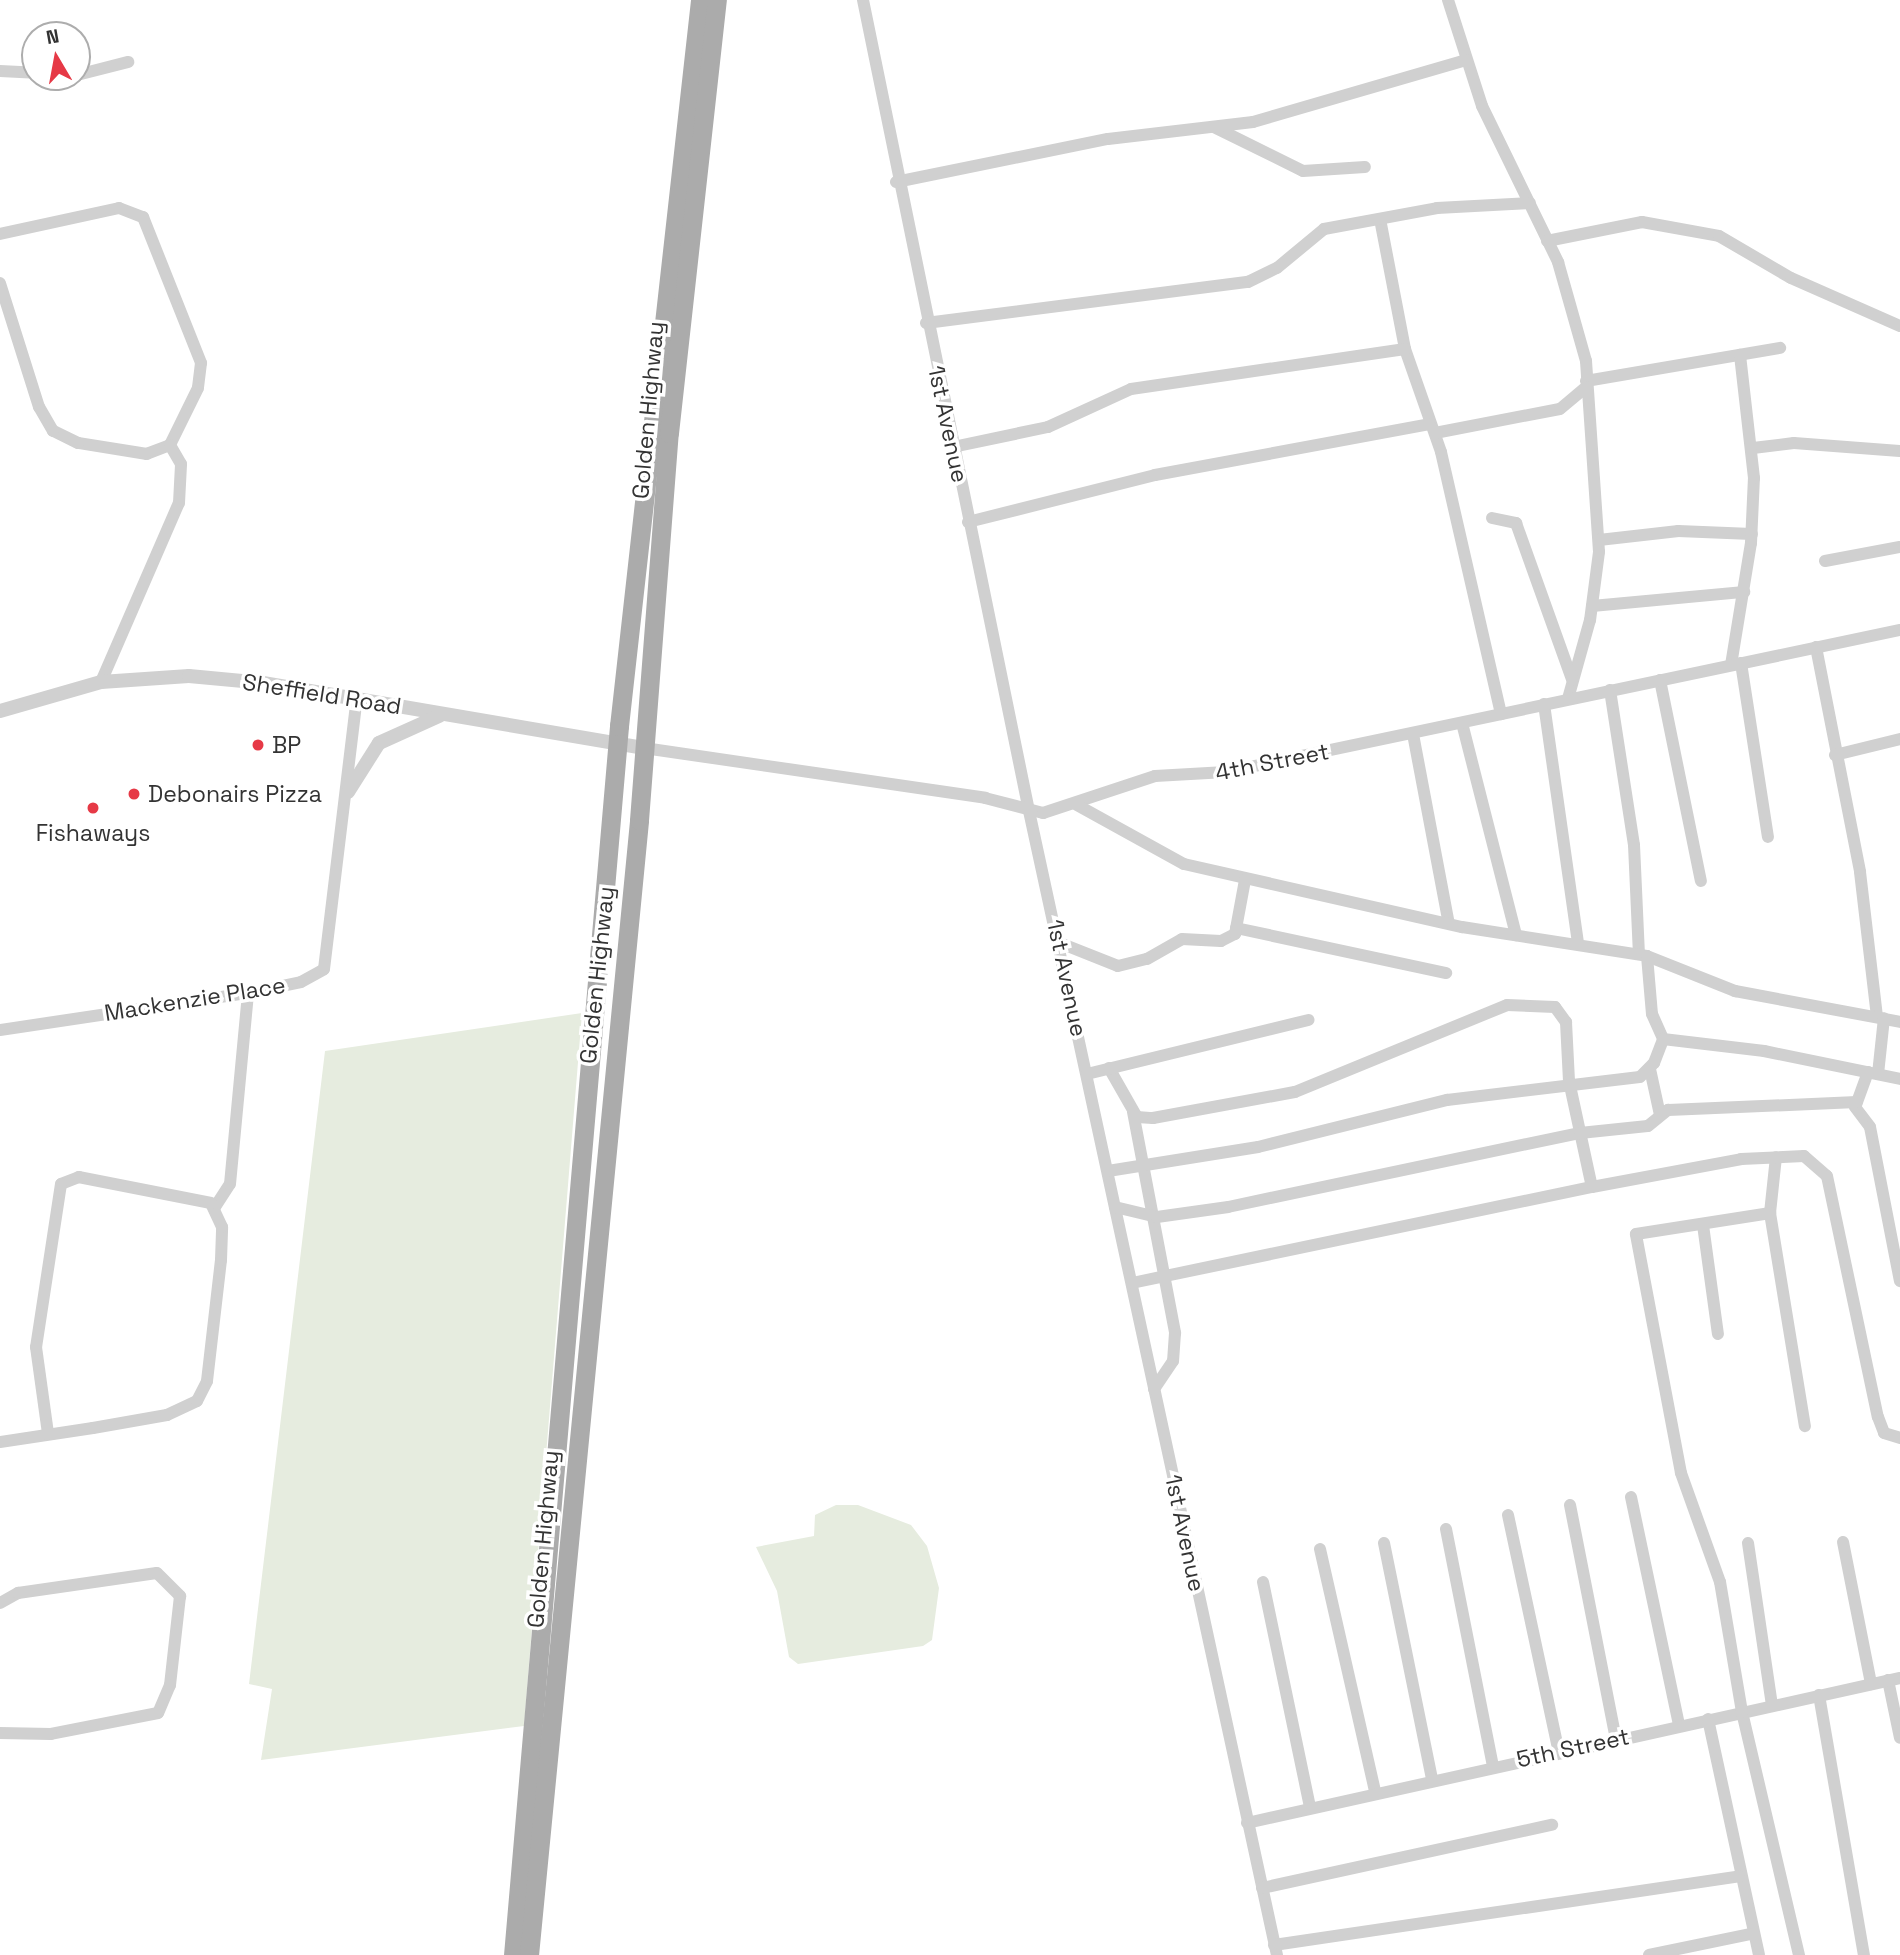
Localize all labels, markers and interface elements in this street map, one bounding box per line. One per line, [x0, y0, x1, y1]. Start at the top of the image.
north arrow [21, 21, 91, 91]
text: N [44, 23, 61, 50]
street label: Golden Highway [626, 320, 670, 500]
street label: 1st Avenue [922, 363, 974, 485]
street label: Sheffield Road [241, 668, 403, 720]
place label: BP [272, 731, 301, 759]
marker: BP [250, 737, 266, 753]
street label: 4th Street [1213, 737, 1331, 787]
place label: Debonairs Pizza [148, 780, 322, 808]
marker: Debonairs Pizza [126, 786, 142, 802]
marker: Fishaways [85, 800, 101, 816]
place label: Fishaways [36, 819, 150, 847]
street label: Golden Highway [574, 885, 620, 1065]
street label: 1st Avenue [1041, 917, 1093, 1039]
street label: Mackenzie Place [103, 971, 287, 1027]
street label: Golden Highway [521, 1449, 565, 1629]
street label: 1st Avenue [1159, 1472, 1211, 1594]
street label: 5th Street [1514, 1723, 1632, 1773]

